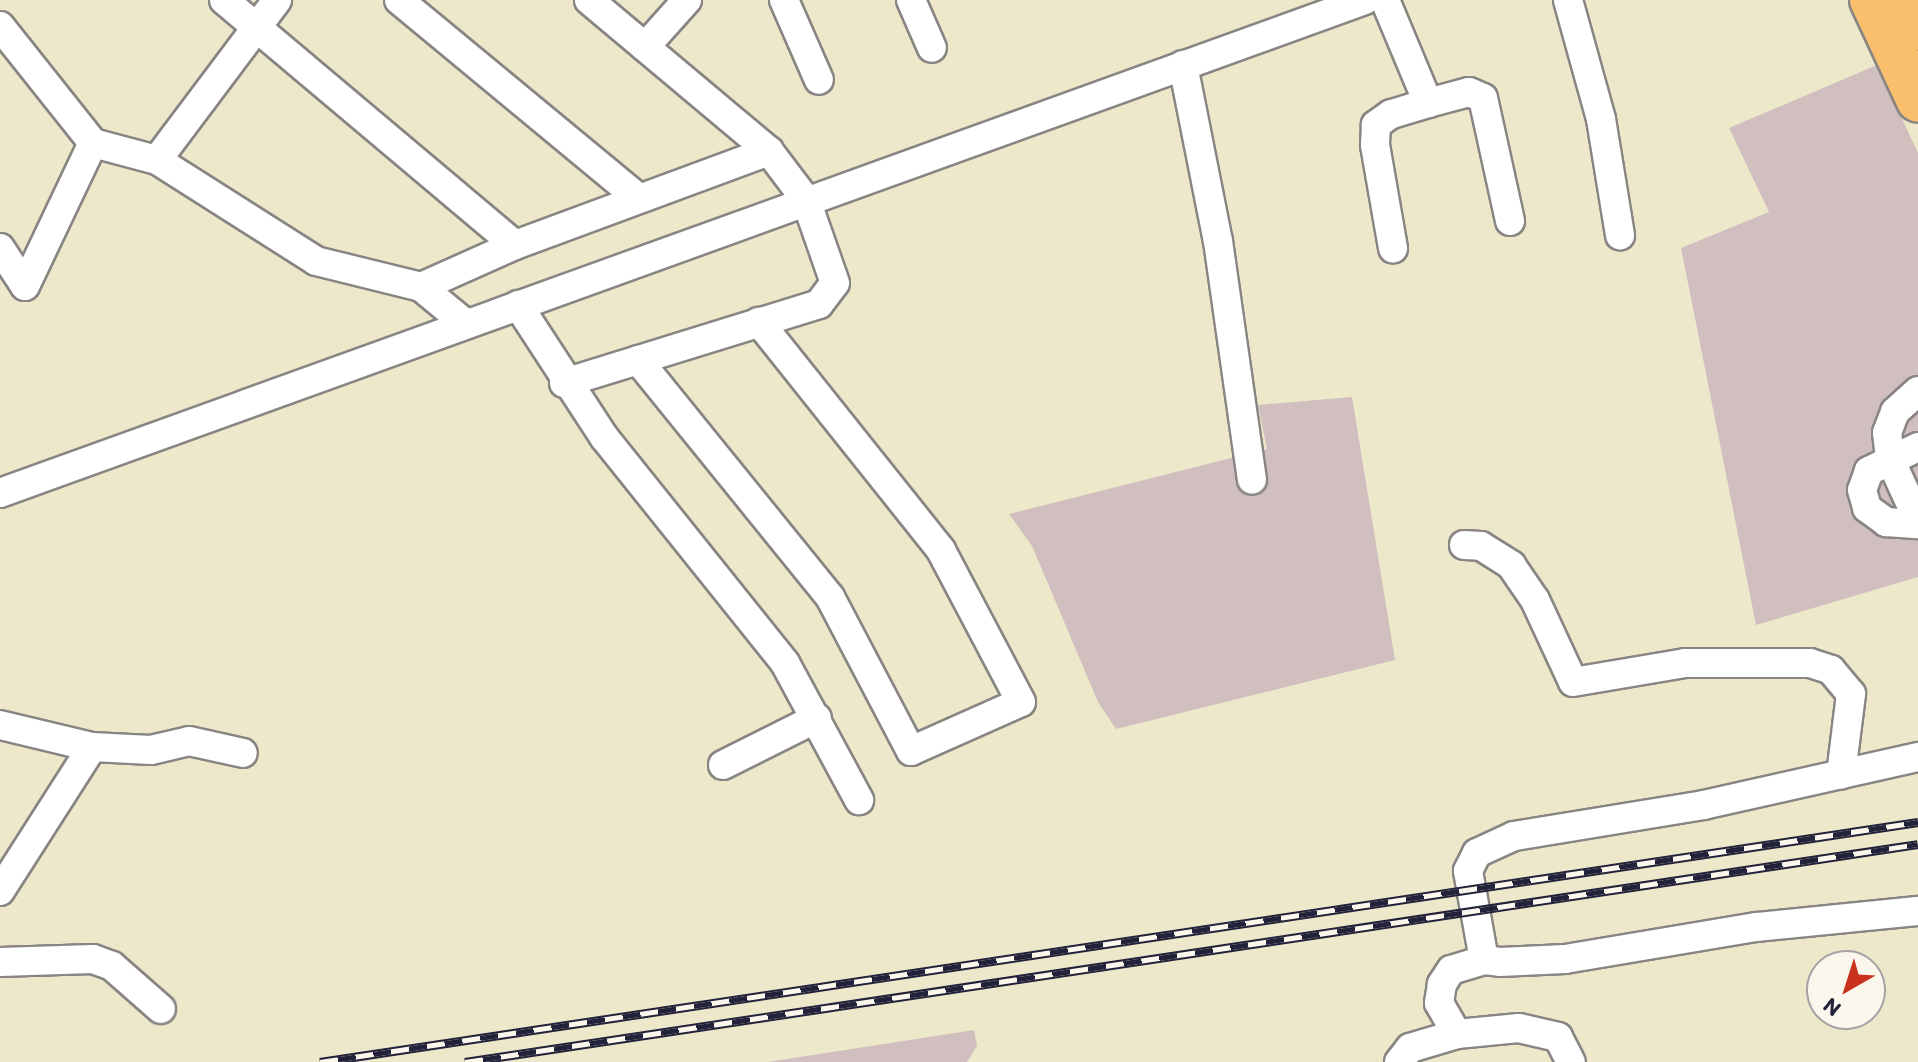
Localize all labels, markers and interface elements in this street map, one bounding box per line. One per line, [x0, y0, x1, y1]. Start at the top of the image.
north arrow [1806, 950, 1886, 1030]
text: N [1818, 992, 1846, 1023]

